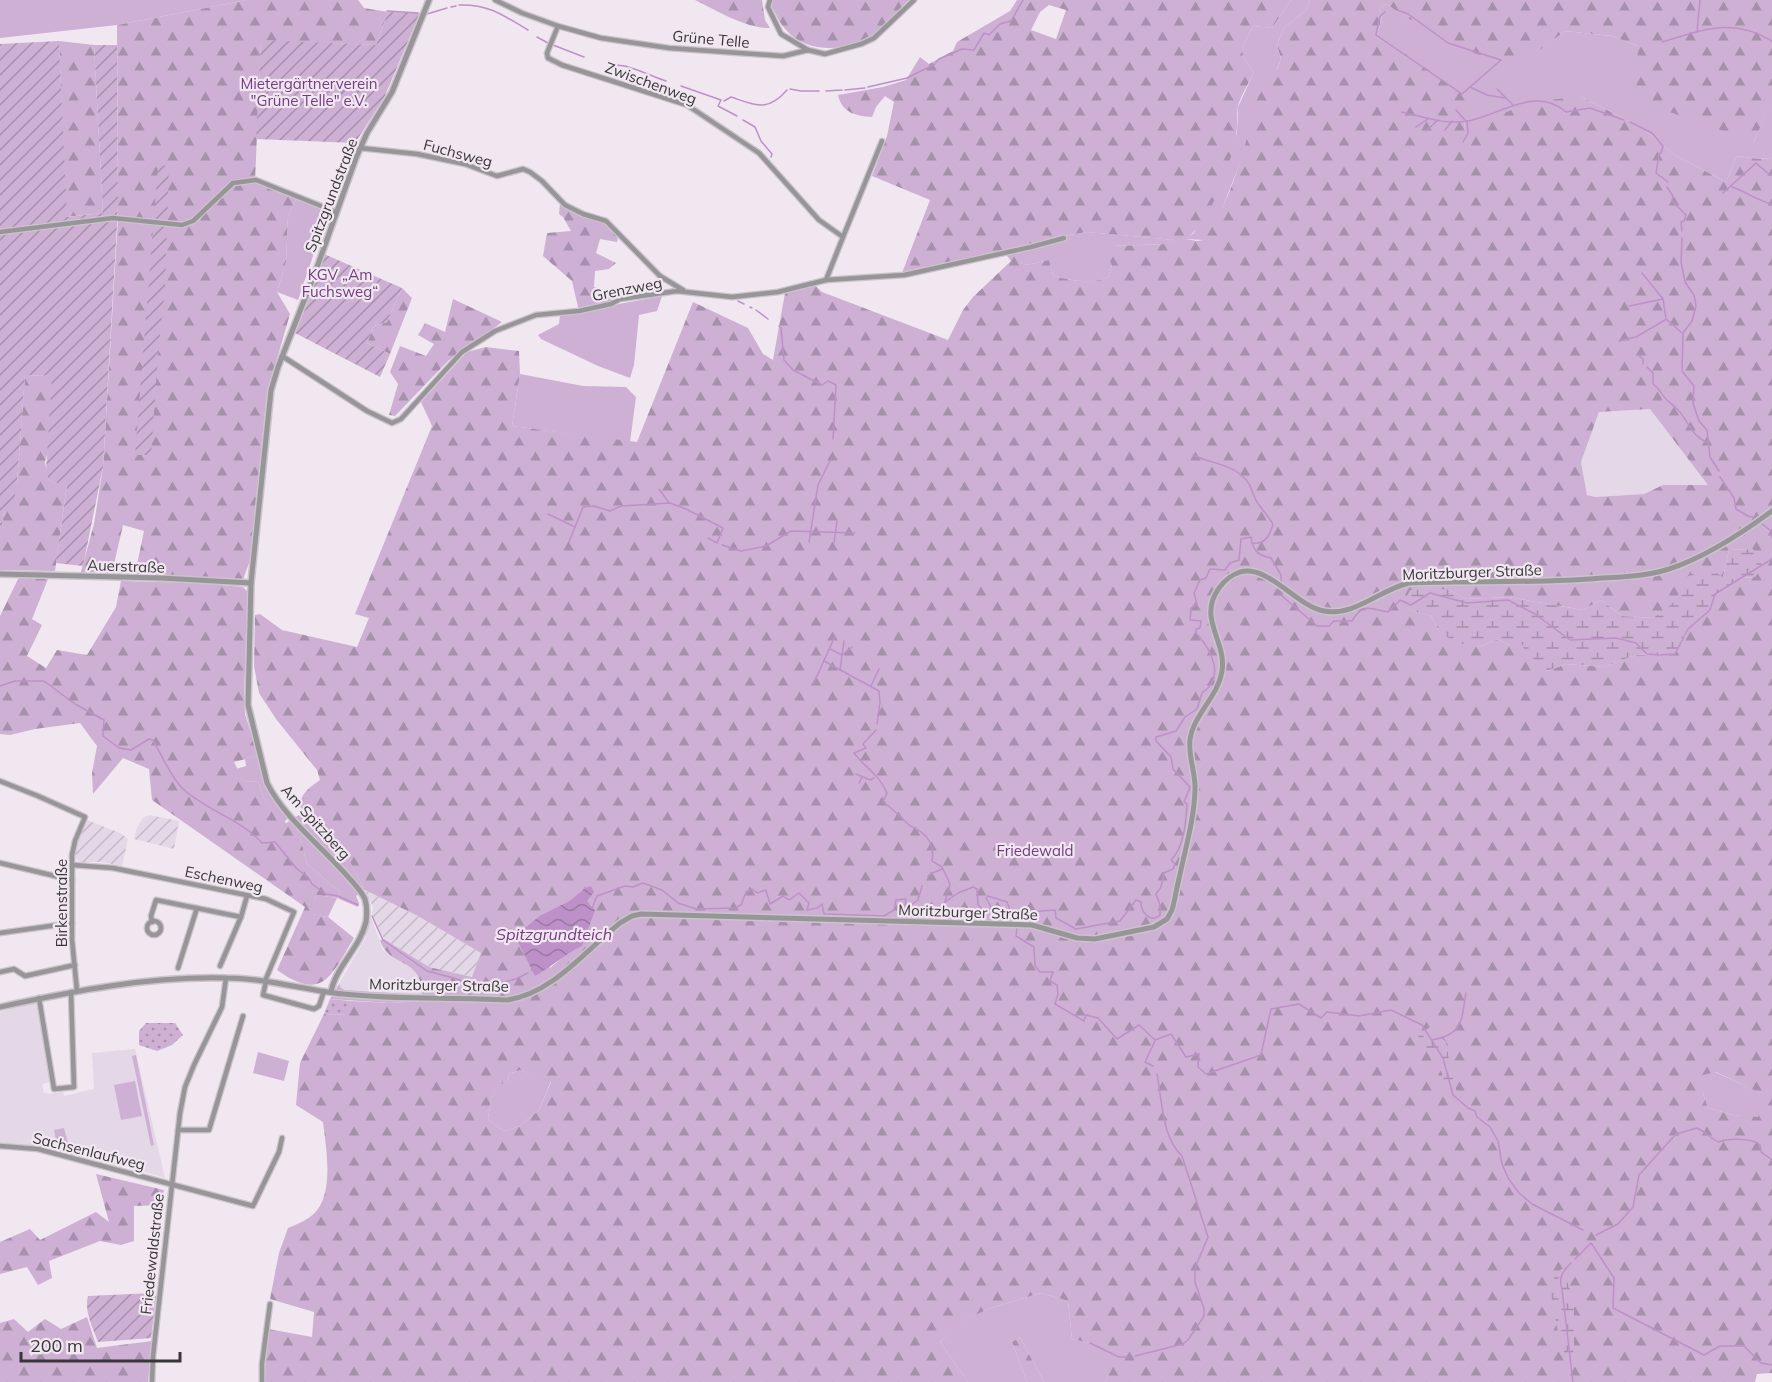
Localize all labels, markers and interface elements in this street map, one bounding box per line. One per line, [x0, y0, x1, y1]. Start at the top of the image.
street label: Grüne Telle [672, 26, 750, 52]
street label: Zwischenweg [603, 58, 699, 108]
park label: Mietergärtnerverein "Grüne Telle" e.V. [240, 74, 378, 110]
street label: Spitzgrundstraße [301, 135, 361, 255]
street label: Fuchsweg [421, 135, 495, 171]
park label: KGV „Am Fuchsweg“ [302, 265, 378, 301]
street label: Grenzweg [590, 273, 664, 305]
street label: Auerstraße [87, 555, 165, 577]
street label: Moritzburger Straße [1402, 560, 1542, 584]
street label: Am Spitzberg [277, 780, 355, 864]
park label: Friedewald [997, 841, 1073, 860]
street label: Birkenstraße [52, 859, 71, 947]
street label: Eschenweg [183, 861, 265, 897]
street label: Moritzburger Straße [898, 900, 1038, 924]
water label: Spitzgrundteich [496, 924, 612, 944]
street label: Moritzburger Straße [369, 974, 509, 996]
street label: Sachsenlaufweg [31, 1128, 147, 1174]
street label: Friedewaldstraße [136, 1193, 168, 1315]
scale bar [21, 1325, 180, 1363]
text: 200 m [30, 1334, 83, 1357]

